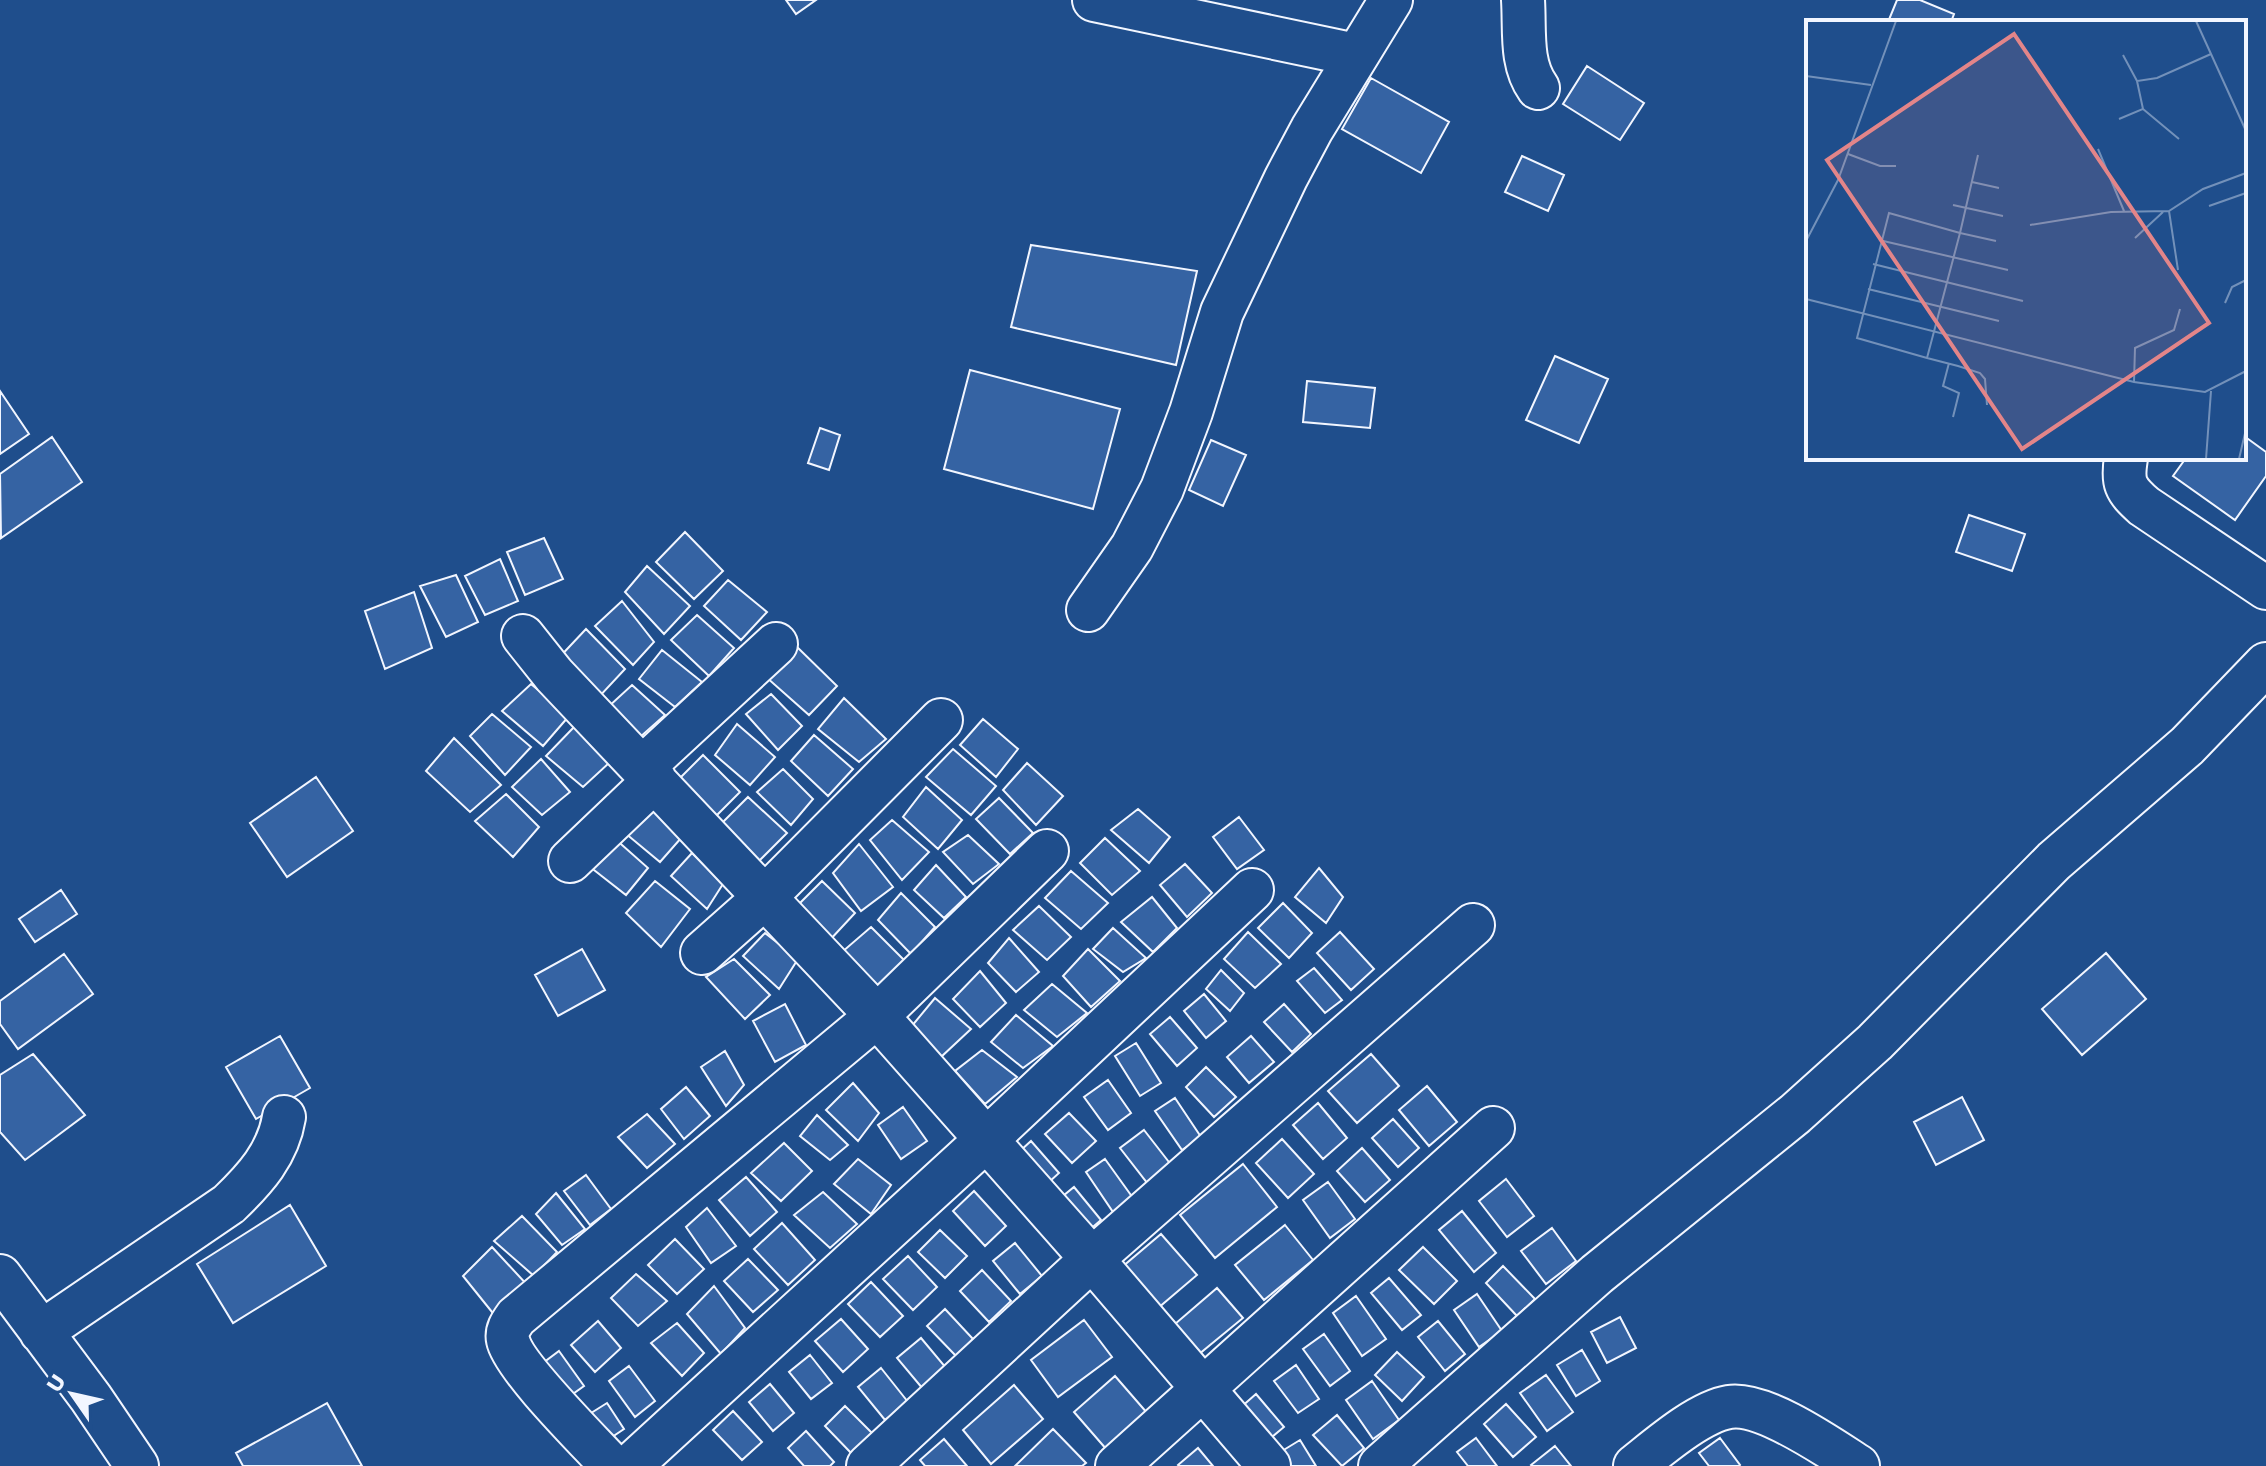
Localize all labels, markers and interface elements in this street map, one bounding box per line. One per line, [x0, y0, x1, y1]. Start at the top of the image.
inset map [1806, 20, 2246, 460]
north arrow [32, 1354, 112, 1434]
text: U [41, 1370, 71, 1397]

